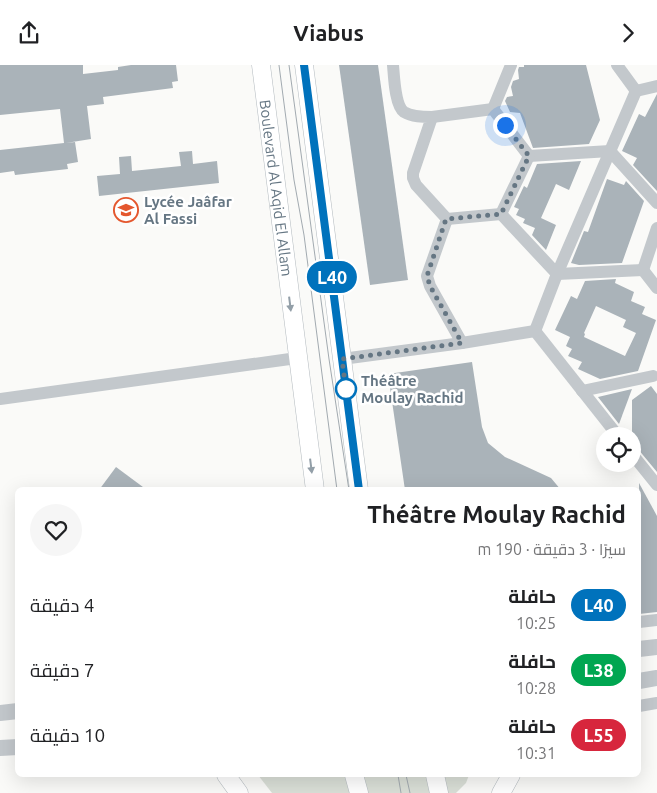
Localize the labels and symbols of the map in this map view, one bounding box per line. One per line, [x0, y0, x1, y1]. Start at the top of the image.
street label: Boulevard Al Aqid El Allam [257, 99, 296, 277]
your location [493, 113, 518, 138]
place label: Lycée Jaâfar Al Fassi [144, 193, 233, 227]
school or university icon: Lycée Jaâfar Al Fassi [113, 197, 139, 223]
line badge: L40 [303, 261, 361, 293]
one-way arrow [286, 297, 294, 313]
place label: Théâtre Moulay Rachid [361, 372, 463, 406]
marker: Théâtre Moulay Rachid [335, 378, 357, 400]
one-way arrow [308, 458, 316, 474]

